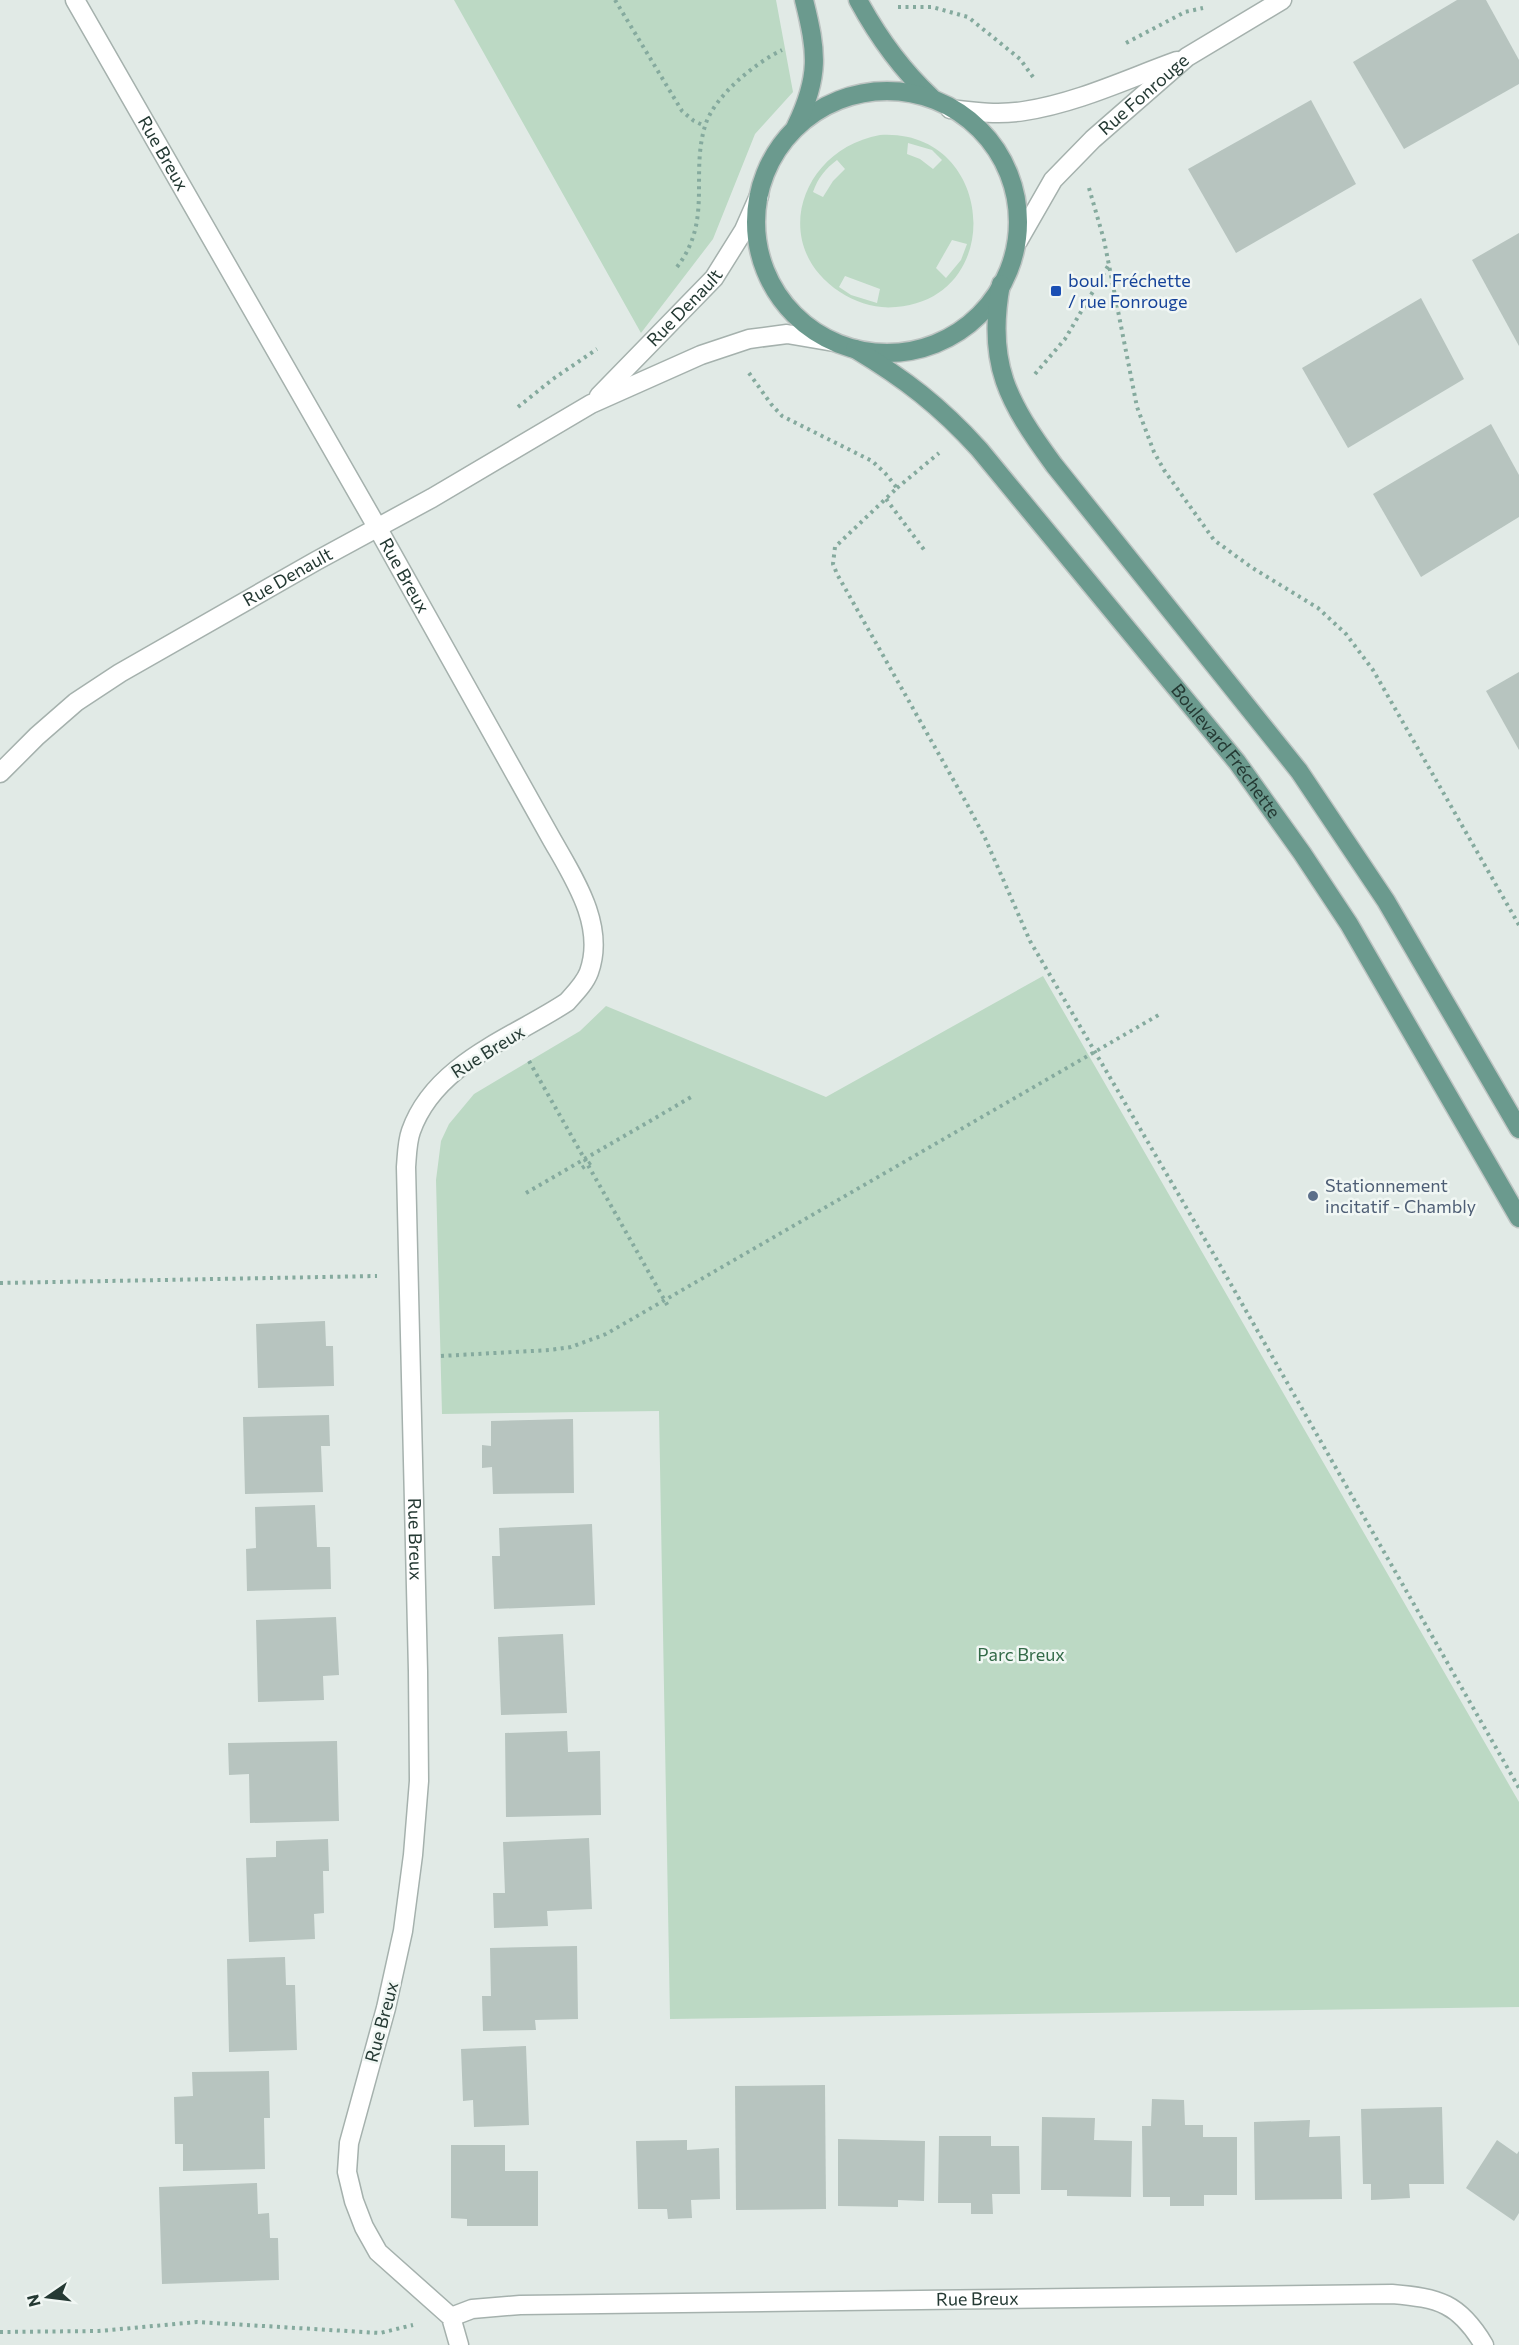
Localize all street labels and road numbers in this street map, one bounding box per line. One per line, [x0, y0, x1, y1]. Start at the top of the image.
street label: Rue Fonrouge [1093, 49, 1193, 139]
street label: Rue Breux [134, 112, 194, 195]
street label: Rue Denault [642, 265, 727, 351]
street label: Rue Breux [375, 534, 435, 617]
street label: Rue Denault [239, 542, 336, 611]
street label: Boulevard Fréchette [1167, 679, 1286, 822]
street label: Rue Breux [447, 1020, 529, 1082]
street label: Rue Breux [404, 1498, 428, 1581]
street label: Rue Breux [360, 1979, 402, 2064]
street label: Rue Breux [936, 2287, 1019, 2310]

